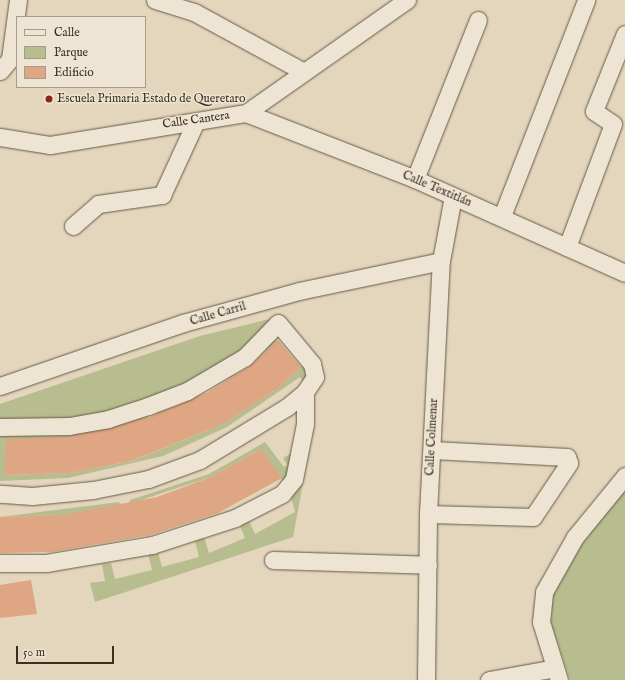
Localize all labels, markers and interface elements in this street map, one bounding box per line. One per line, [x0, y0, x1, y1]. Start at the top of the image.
legend [16, 16, 146, 88]
text: Calle [54, 25, 80, 40]
text: Parque [54, 45, 88, 60]
text: Edificio [54, 65, 94, 80]
place label: Escuela Primaria Estado de Queretaro [57, 92, 245, 106]
marker: Escuela Primaria Estado de Queretaro [44, 94, 54, 104]
street label: Calle Cantera [161, 108, 231, 132]
street label: Calle Textitlán [400, 168, 474, 210]
street label: Calle Carril [188, 299, 248, 329]
street label: Calle Colmenar [423, 398, 441, 476]
scale bar [18, 638, 116, 664]
text: 50 m [23, 645, 45, 660]

